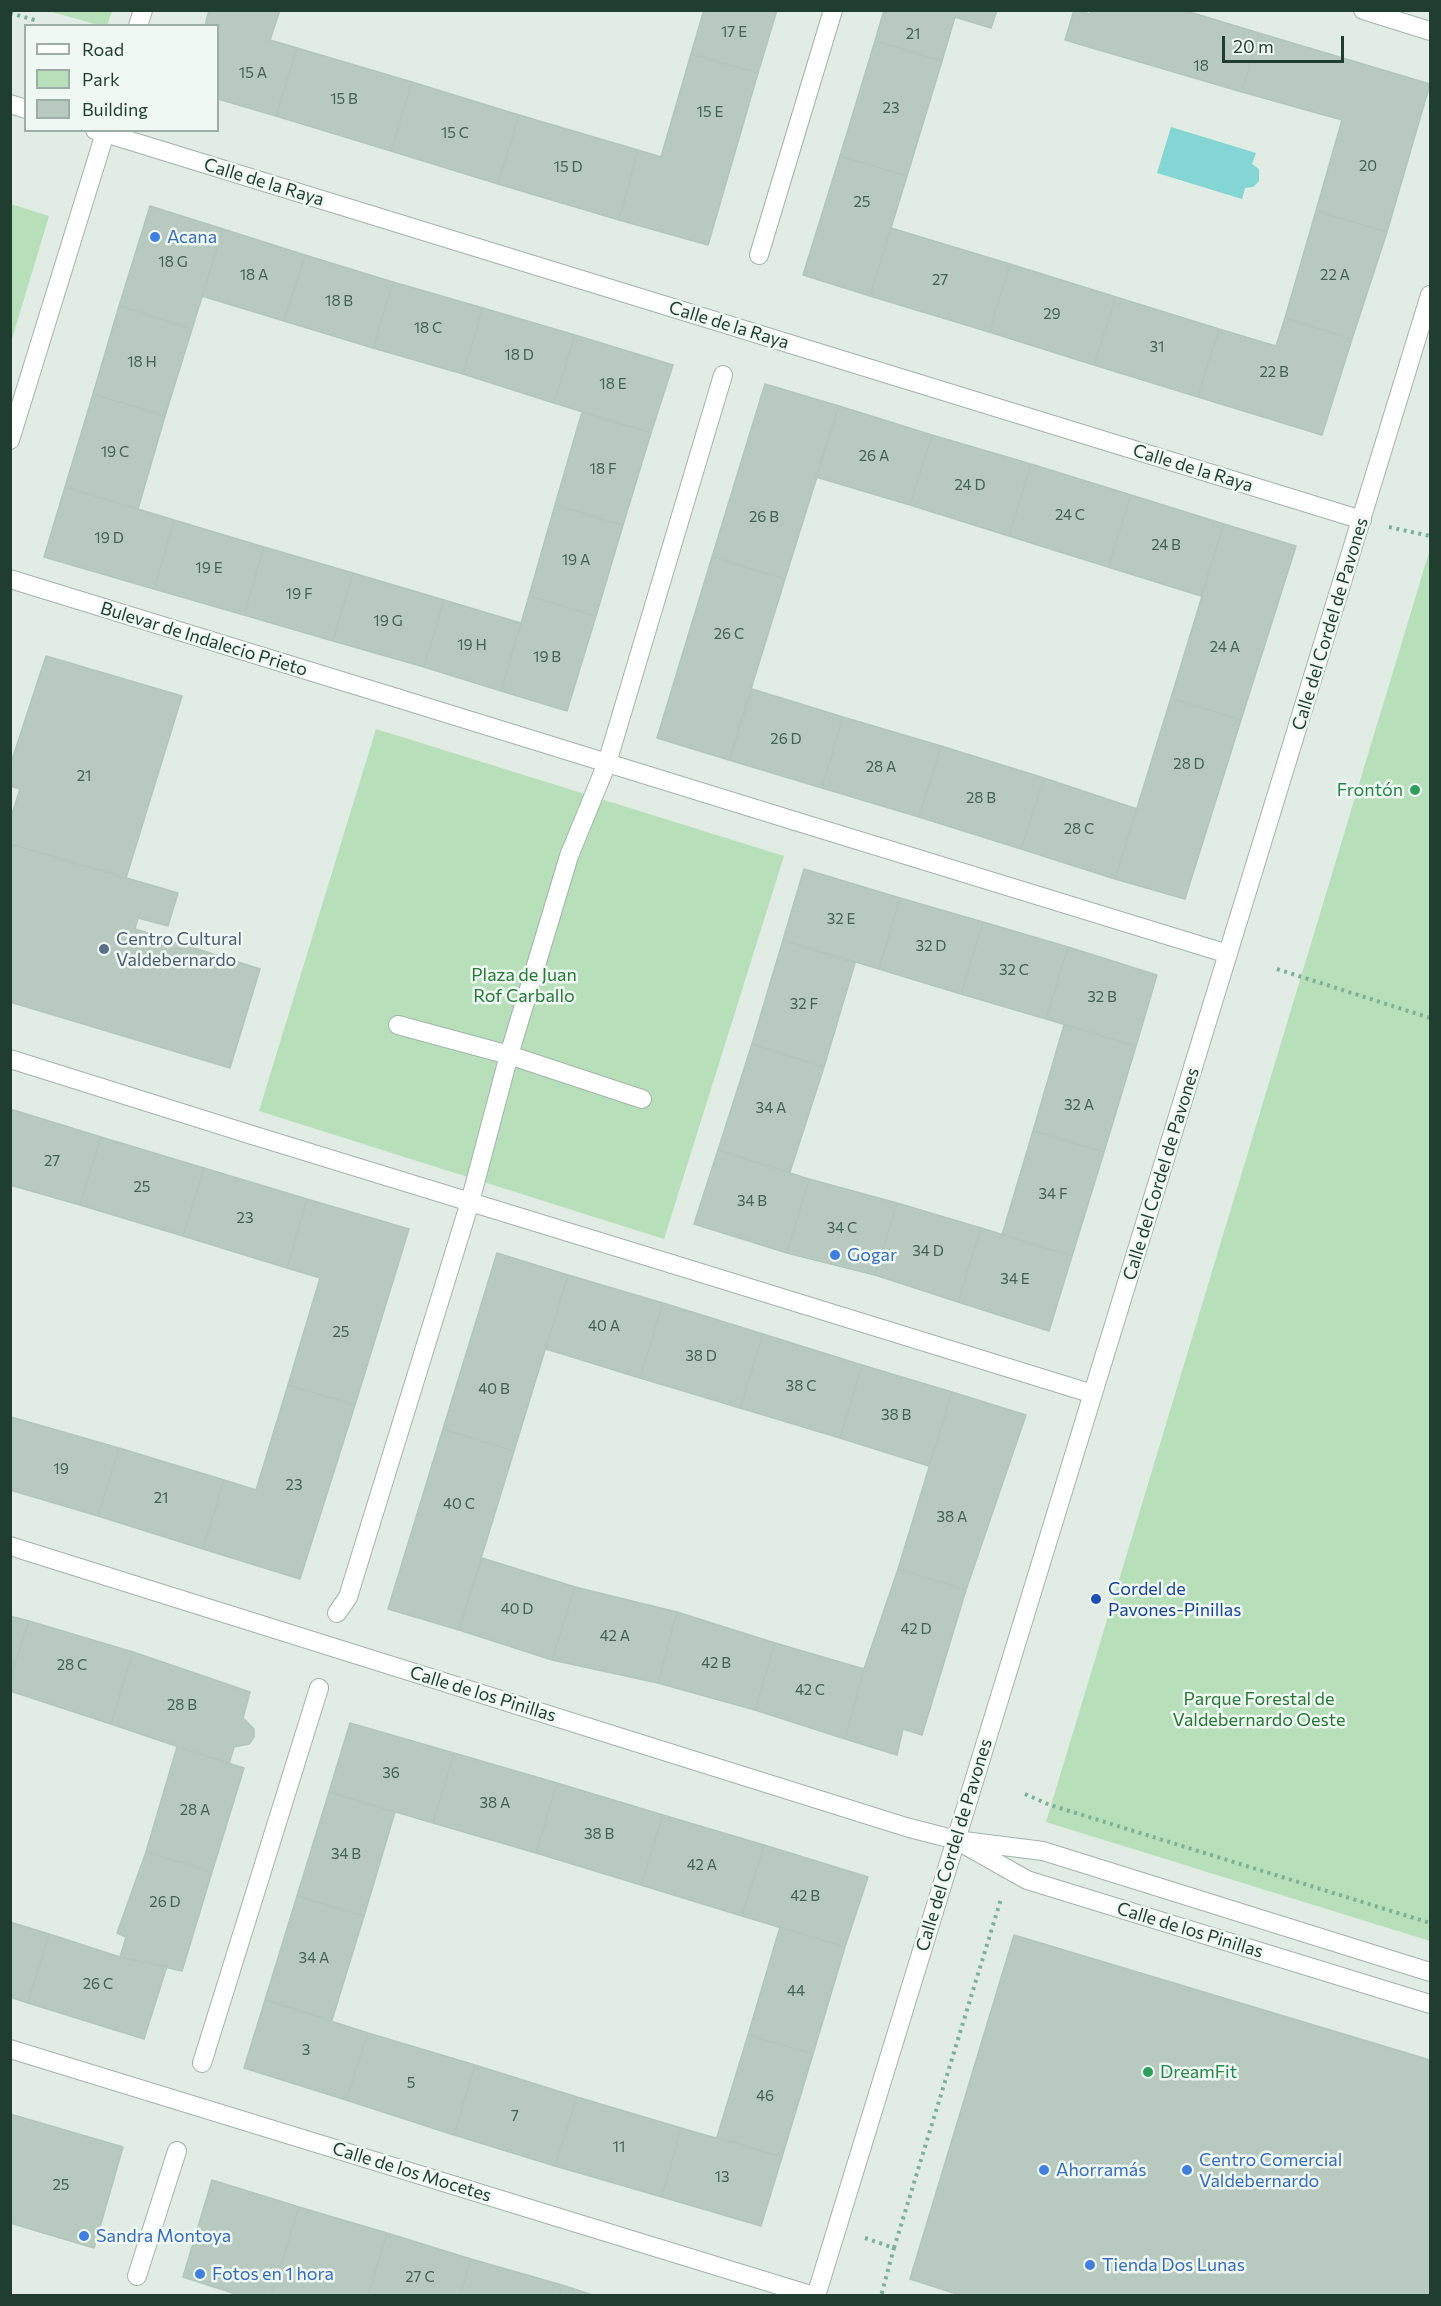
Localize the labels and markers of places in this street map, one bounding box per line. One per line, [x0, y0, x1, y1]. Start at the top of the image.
place label: Acana [167, 226, 217, 248]
marker: Acana [148, 230, 162, 244]
place label: Frontón [1337, 779, 1403, 801]
marker: Frontón [1408, 783, 1422, 797]
place label: Centro Cultural Valdebernardo [116, 928, 242, 970]
marker: Centro Cultural Valdebernardo [97, 942, 111, 956]
place label: Gogar [847, 1244, 897, 1266]
marker: Gogar [828, 1248, 842, 1262]
place label: Cordel de Pavones-Pinillas [1108, 1578, 1241, 1620]
marker: Cordel de Pavones-Pinillas [1089, 1592, 1103, 1606]
place label: DreamFit [1160, 2061, 1237, 2083]
marker: DreamFit [1141, 2065, 1155, 2079]
place label: Centro Comercial Valdebernardo [1199, 2149, 1342, 2192]
place label: Ahorramás [1056, 2159, 1146, 2181]
marker: Ahorramás [1037, 2163, 1051, 2177]
marker: Centro Comercial Valdebernardo [1180, 2163, 1194, 2177]
place label: Sandra Montoya [96, 2225, 231, 2247]
marker: Sandra Montoya [77, 2229, 91, 2243]
place label: Tienda Dos Lunas [1102, 2254, 1245, 2276]
marker: Tienda Dos Lunas [1083, 2258, 1097, 2272]
place label: Fotos en 1 hora [212, 2263, 334, 2285]
marker: Fotos en 1 hora [193, 2267, 207, 2281]

